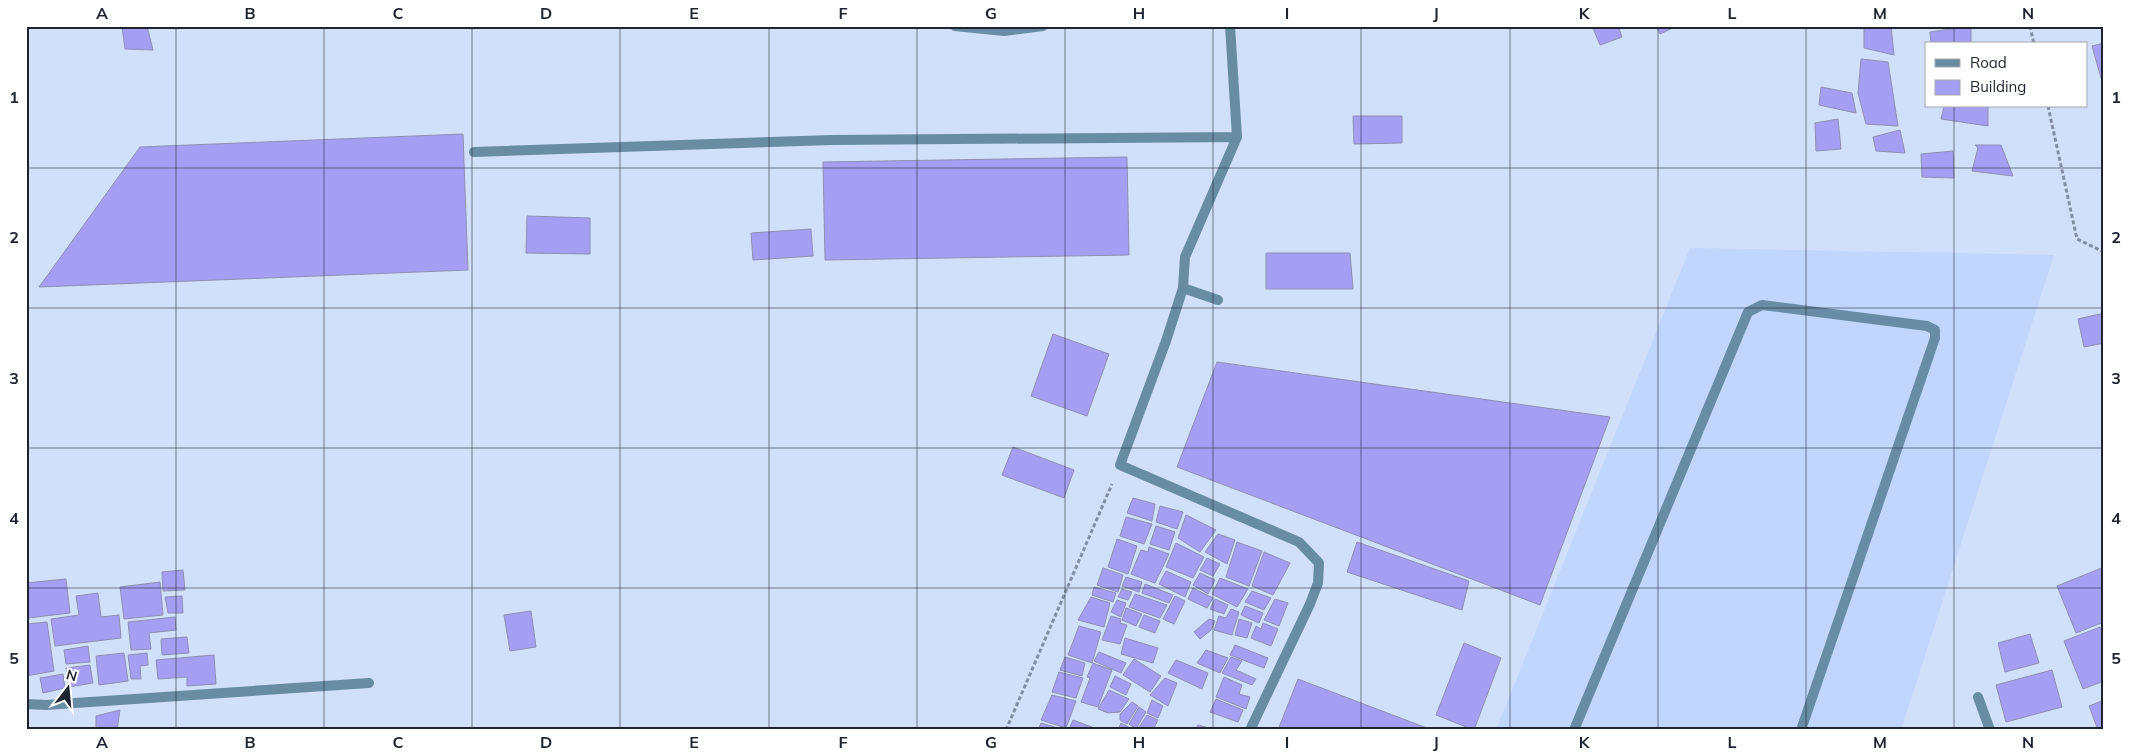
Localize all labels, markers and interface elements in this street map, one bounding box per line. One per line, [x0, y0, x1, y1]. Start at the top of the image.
text: A [96, 3, 108, 23]
text: B [244, 3, 256, 23]
text: C [393, 3, 404, 23]
text: D [540, 3, 552, 23]
text: E [689, 3, 699, 23]
text: F [838, 3, 848, 23]
text: G [985, 3, 997, 23]
text: H [1133, 3, 1145, 23]
text: I [1285, 3, 1289, 23]
text: J [1433, 3, 1439, 23]
text: K [1579, 3, 1591, 23]
text: L [1728, 3, 1737, 23]
text: M [1873, 3, 1887, 23]
text: N [2022, 3, 2034, 23]
legend [1925, 42, 2088, 108]
text: Road [1970, 53, 2007, 72]
text: Building [1970, 77, 2026, 96]
text: 1 [9, 87, 19, 107]
text: 1 [2111, 87, 2121, 107]
text: 2 [9, 227, 19, 247]
text: 2 [2111, 227, 2121, 247]
text: 3 [9, 368, 19, 388]
text: 3 [2111, 368, 2121, 388]
text: 4 [9, 508, 19, 528]
text: 4 [2111, 508, 2121, 528]
text: 5 [9, 648, 19, 668]
text: 5 [2111, 648, 2121, 668]
north arrow [42, 664, 92, 714]
text: N [64, 665, 79, 686]
text: A [96, 732, 108, 752]
text: B [244, 732, 256, 752]
text: C [393, 732, 404, 752]
text: D [540, 732, 552, 752]
text: E [689, 732, 699, 752]
text: F [838, 732, 848, 752]
text: G [985, 732, 997, 752]
text: H [1133, 732, 1145, 752]
text: I [1285, 732, 1289, 752]
text: J [1433, 732, 1439, 752]
text: K [1579, 732, 1591, 752]
text: L [1728, 732, 1737, 752]
text: M [1873, 732, 1887, 752]
text: N [2022, 732, 2034, 752]

